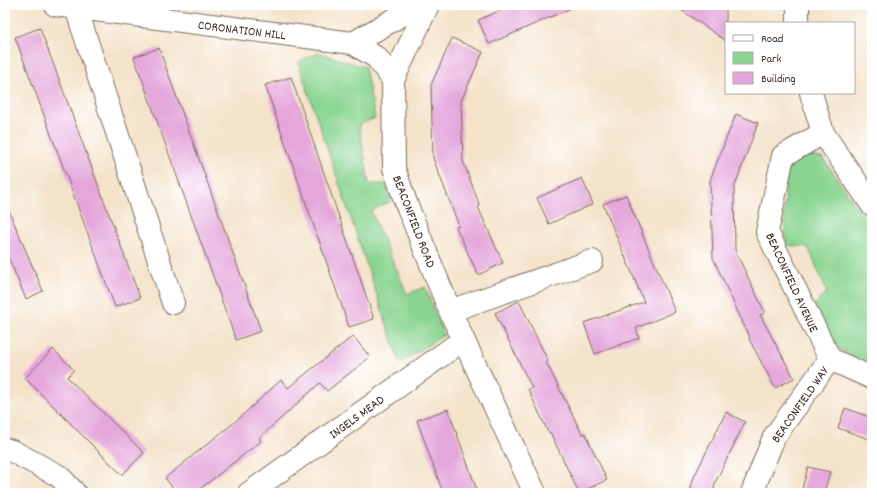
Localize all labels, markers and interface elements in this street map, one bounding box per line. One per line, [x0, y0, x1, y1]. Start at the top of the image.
street label: CORONATION HILL [197, 17, 288, 46]
legend [725, 22, 855, 94]
text: Road [761, 31, 783, 48]
text: Park [761, 51, 782, 68]
text: Building [761, 71, 796, 88]
street label: BEACONFIELD ROAD [386, 173, 439, 271]
street label: BEACONFIELD AVENUE [759, 230, 822, 336]
street label: BEACONFIELD WAY [768, 362, 835, 448]
street label: INGELS MEAD [326, 391, 389, 445]

